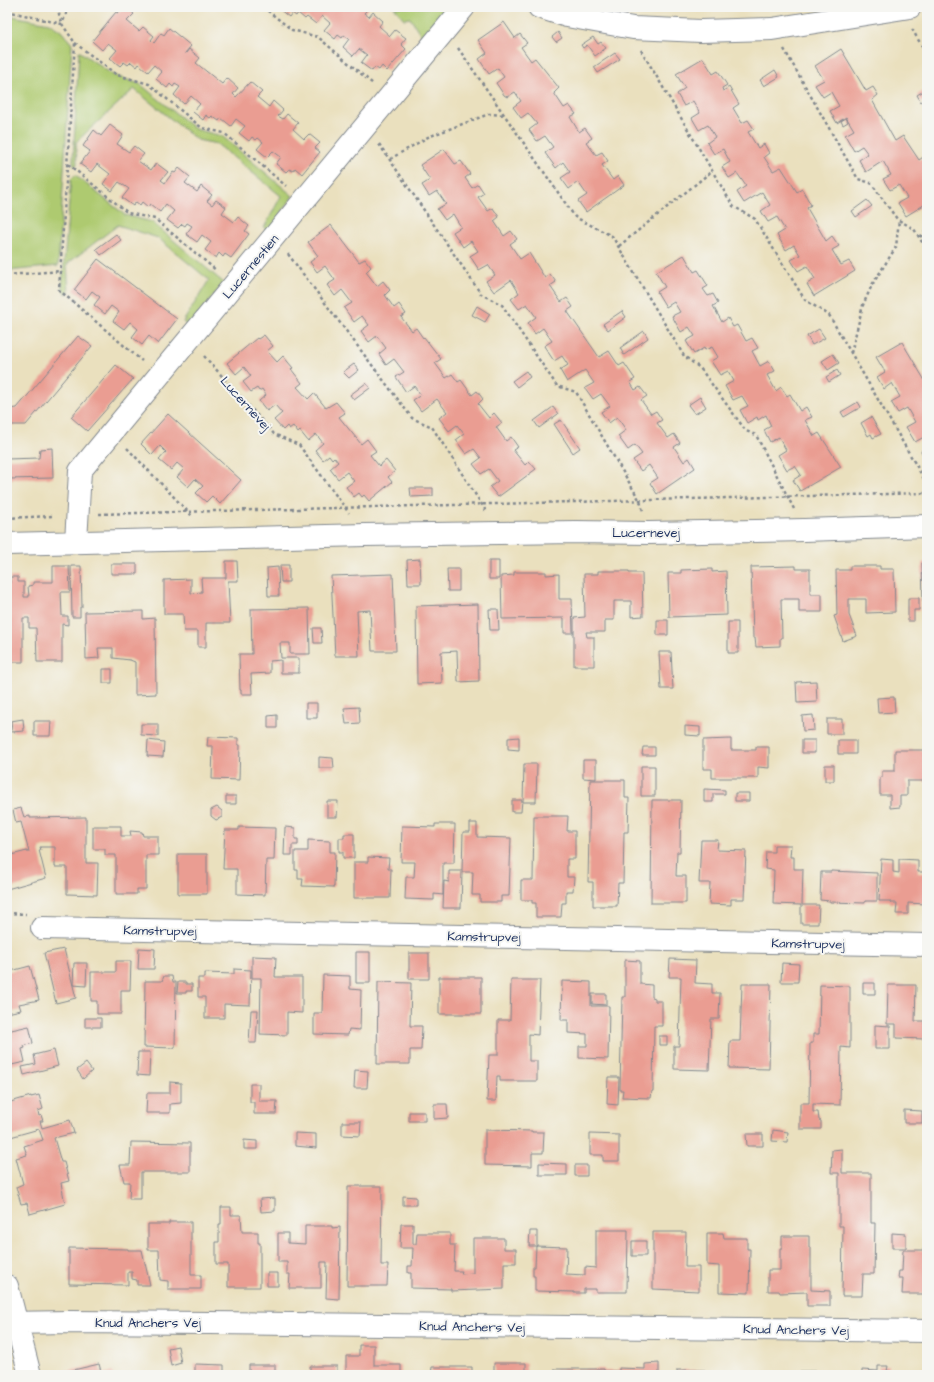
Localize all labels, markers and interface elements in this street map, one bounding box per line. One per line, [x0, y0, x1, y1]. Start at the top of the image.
street label: Lucernestien [219, 230, 283, 303]
street label: Lucernevej [216, 373, 275, 435]
street label: Lucernevej [612, 524, 681, 542]
street label: Kamstrupvej [123, 921, 198, 941]
street label: Kamstrupvej [447, 927, 522, 947]
street label: Kamstrupvej [771, 934, 846, 954]
street label: Knud Anchers Vej [95, 1314, 202, 1332]
street label: Knud Anchers Vej [419, 1317, 526, 1337]
street label: Knud Anchers Vej [743, 1320, 850, 1340]

